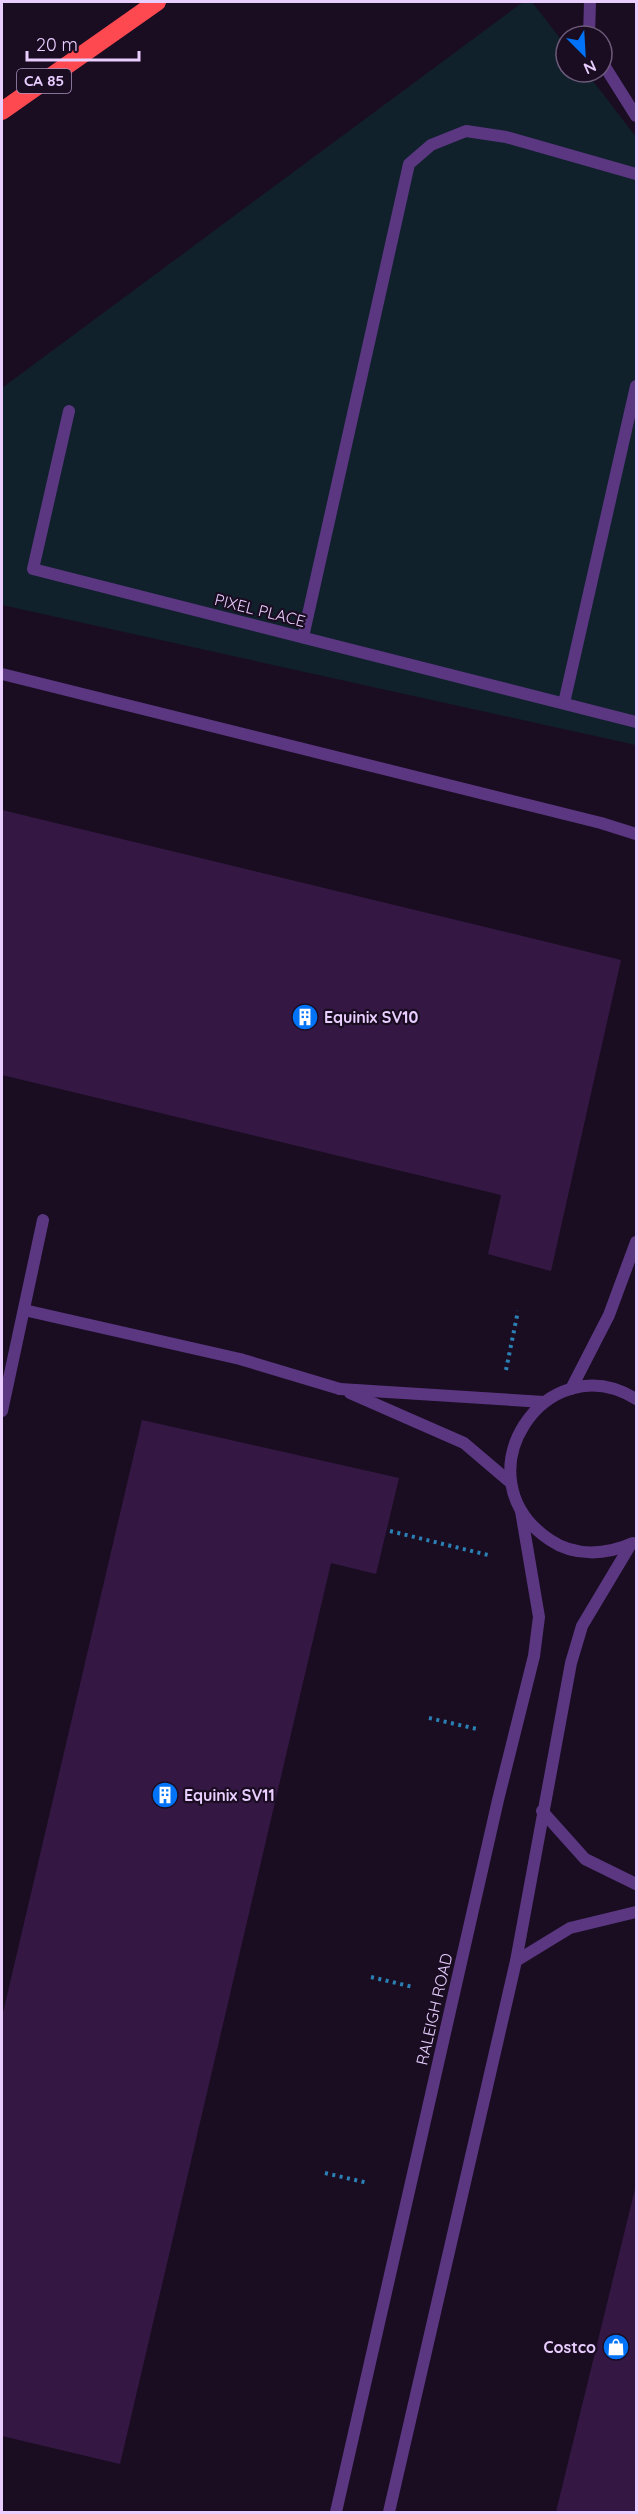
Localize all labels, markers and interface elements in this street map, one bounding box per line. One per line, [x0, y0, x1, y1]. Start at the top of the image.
scale bar [27, 24, 140, 62]
north arrow [554, 24, 614, 84]
text: 20 m [36, 33, 78, 56]
text: N [581, 56, 600, 79]
road number: CA 85 [17, 69, 71, 93]
street label: PIXEL PLACE [212, 589, 308, 631]
building icon: Equinix SV10 [290, 1002, 320, 1032]
place label: Equinix SV10 [324, 1007, 418, 1027]
building icon: Equinix SV11 [150, 1780, 180, 1810]
place label: Equinix SV11 [184, 1785, 275, 1805]
street label: RALEIGH ROAD [411, 1951, 457, 2067]
shop icon: Costco [601, 2332, 631, 2362]
place label: Costco [544, 2337, 596, 2357]

